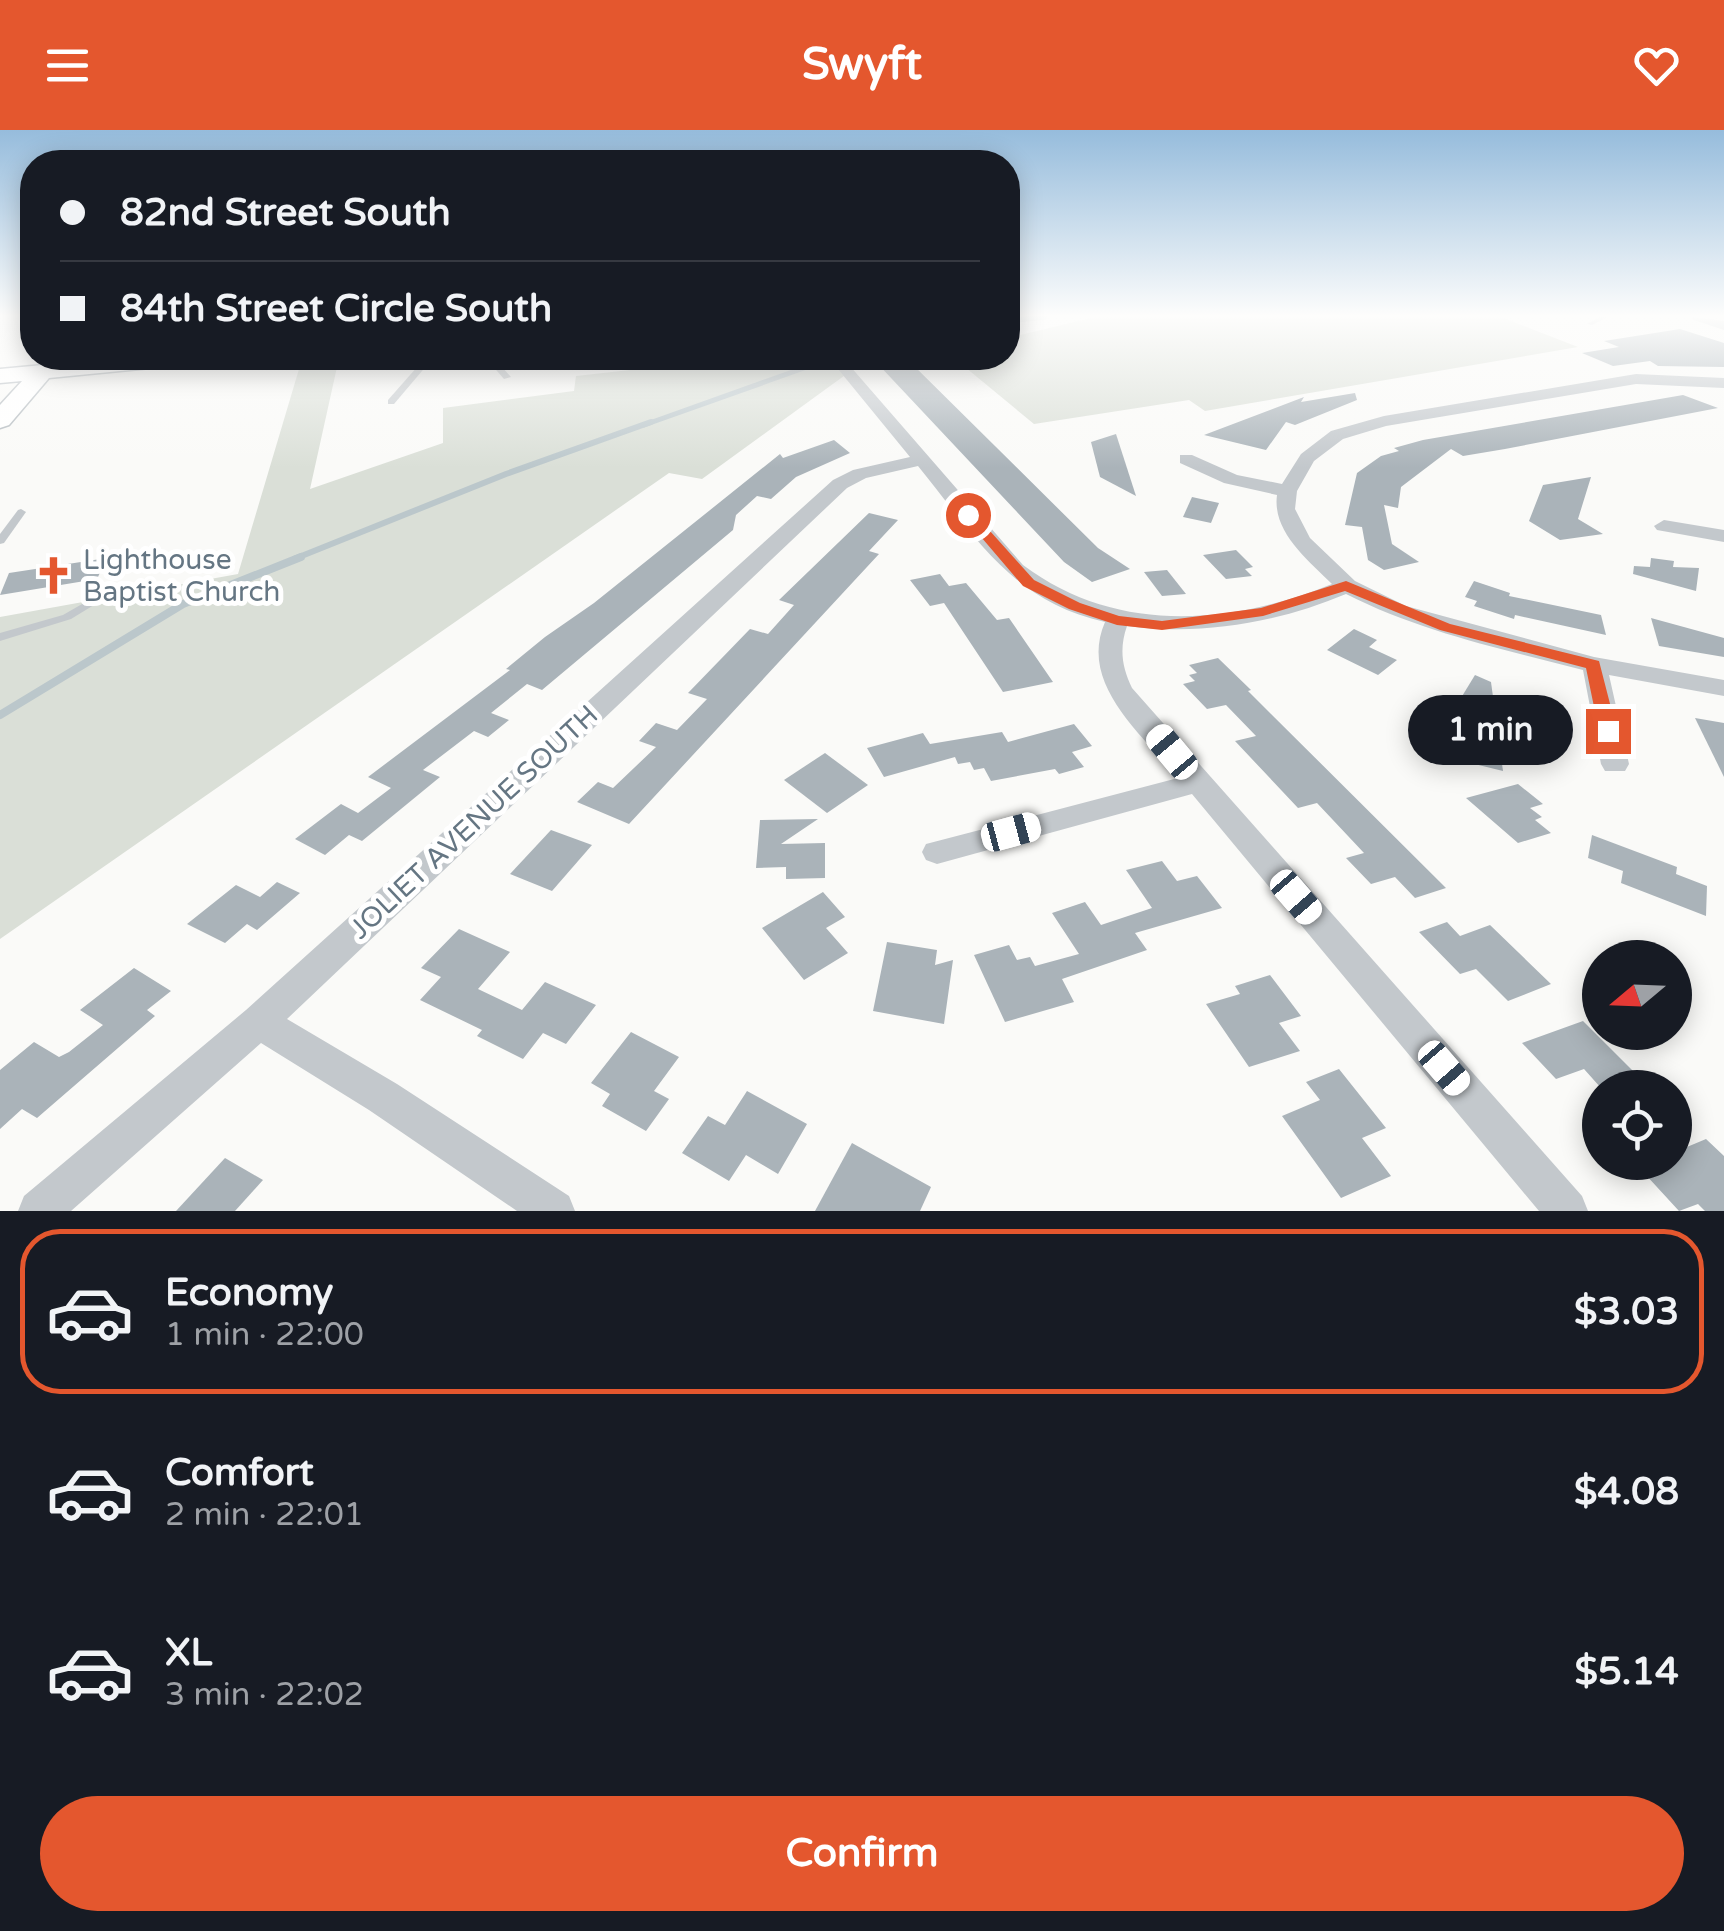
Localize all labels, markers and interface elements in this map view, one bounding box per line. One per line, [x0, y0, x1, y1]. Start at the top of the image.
icon: menu [40, 38, 95, 93]
text: Swyft [802, 38, 922, 92]
icon: heart [1629, 38, 1684, 93]
text: 82nd Street South [120, 190, 451, 236]
text: 84th Street Circle South [120, 286, 552, 332]
route start [946, 493, 991, 538]
place label: Lighthouse Baptist Church [83, 543, 280, 609]
church icon: Lighthouse Baptist Church [32, 555, 74, 597]
callout: 1 min [1408, 696, 1573, 766]
street label: JOLIET AVENUE SOUTH [343, 698, 605, 946]
route end [1586, 709, 1631, 754]
text: 1 min [1448, 711, 1533, 749]
car [1141, 719, 1203, 785]
car [978, 810, 1044, 854]
car [1265, 865, 1327, 929]
north arrow [1582, 940, 1692, 1050]
map controls [1582, 940, 1692, 1180]
car [1413, 1036, 1475, 1100]
button: locate [1582, 1070, 1692, 1180]
icon: car [45, 1267, 135, 1357]
text: Economy [165, 1270, 333, 1316]
text: $3.03 [1574, 1289, 1679, 1335]
text: 1 min · 22:00 [165, 1316, 364, 1354]
icon: car [45, 1447, 135, 1537]
text: Comfort [165, 1450, 314, 1496]
text: $4.08 [1574, 1469, 1679, 1515]
text: 2 min · 22:01 [165, 1496, 364, 1534]
icon: car [45, 1627, 135, 1717]
text: XL [165, 1630, 212, 1676]
text: $5.14 [1574, 1649, 1679, 1695]
text: 3 min · 22:02 [165, 1676, 364, 1714]
button: Confirm [40, 1796, 1684, 1911]

